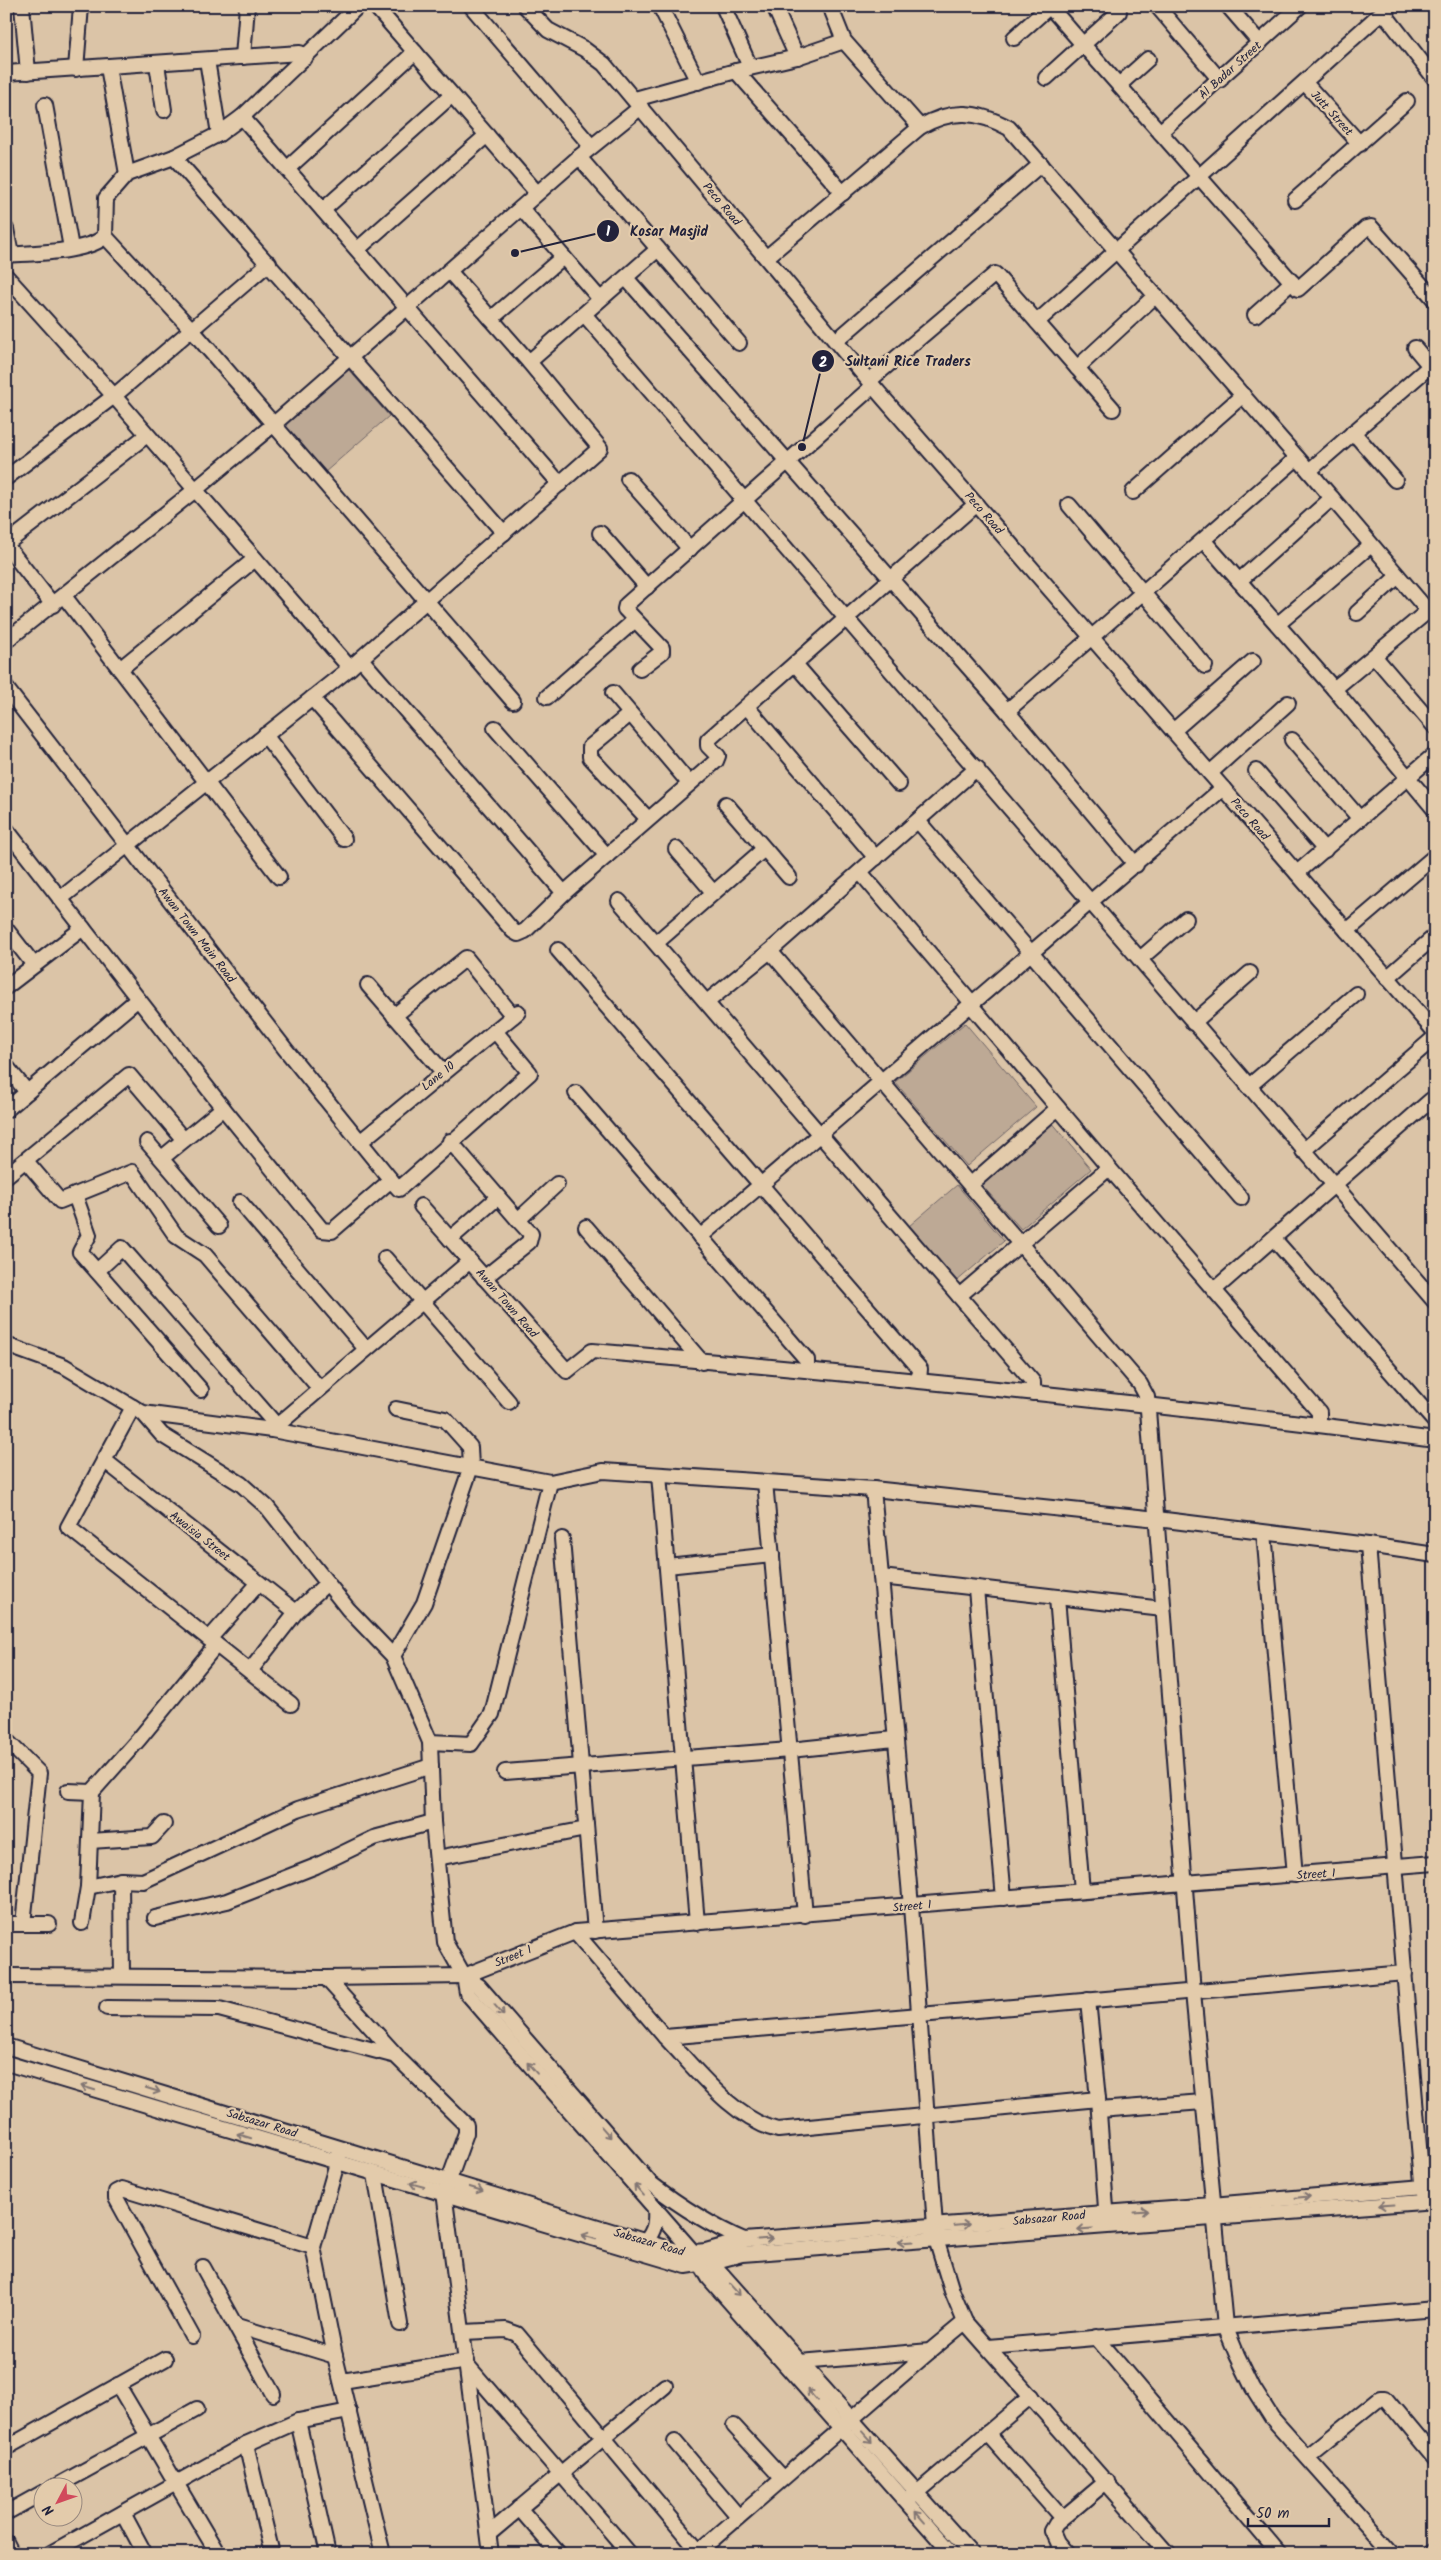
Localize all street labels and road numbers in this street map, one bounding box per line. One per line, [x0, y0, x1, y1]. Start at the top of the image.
street label: Al Badar Street [1195, 37, 1266, 104]
street label: Jutt Street [1306, 86, 1358, 141]
street label: Peco Road [698, 178, 746, 231]
street label: Peco Road [960, 488, 1008, 540]
street label: Peco Road [1226, 794, 1274, 846]
street label: Awan Town Main Road [153, 884, 241, 988]
street label: Lane 10 [417, 1057, 459, 1096]
street label: Awan Town Road [471, 1264, 543, 1343]
street label: Awaisia Street [165, 1507, 234, 1566]
street label: Street 1 [1296, 1864, 1336, 1885]
street label: Street 1 [892, 1895, 933, 1918]
street label: Street 1 [492, 1940, 535, 1973]
street label: Sabsazar Road [224, 2104, 300, 2143]
street label: Sabsazar Road [1012, 2206, 1087, 2231]
street label: Sabsazar Road [611, 2223, 687, 2262]

